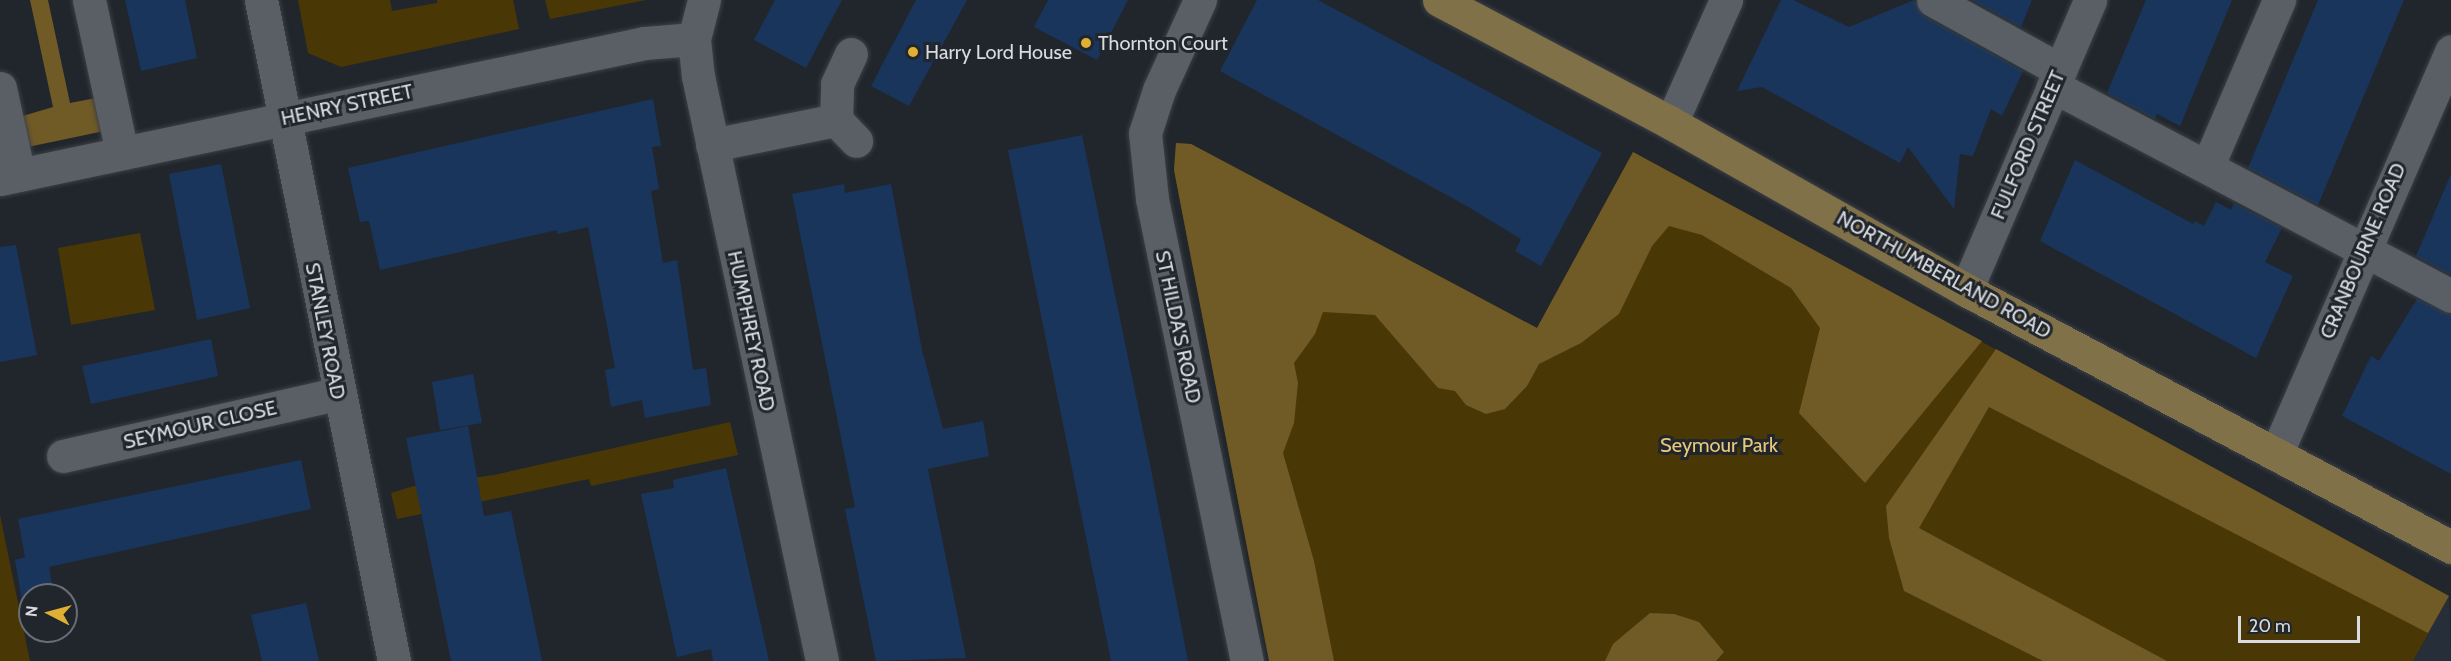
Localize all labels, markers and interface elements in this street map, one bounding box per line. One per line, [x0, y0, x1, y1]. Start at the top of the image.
place label: Thornton Court [1098, 31, 1228, 55]
marker: Thornton Court [1079, 36, 1093, 50]
place label: Harry Lord House [925, 40, 1072, 64]
marker: Harry Lord House [906, 45, 920, 59]
street label: FULFORD STREET [1986, 67, 2070, 223]
street label: HENRY STREET [279, 79, 415, 131]
street label: CRANBOURNE ROAD [2315, 160, 2411, 342]
street label: NORTHUMBERLAND ROAD [1833, 206, 2055, 344]
street label: ST HILDA'S ROAD [1150, 248, 1206, 406]
street label: HUMPHREY ROAD [722, 249, 780, 413]
street label: STANLEY ROAD [300, 261, 350, 401]
street label: SEYMOUR CLOSE [121, 396, 279, 454]
park label: Seymour Park [1660, 433, 1778, 457]
north arrow [18, 583, 78, 643]
scale bar [2241, 604, 2362, 642]
text: N [22, 605, 42, 618]
text: 20 m [2249, 615, 2291, 637]

